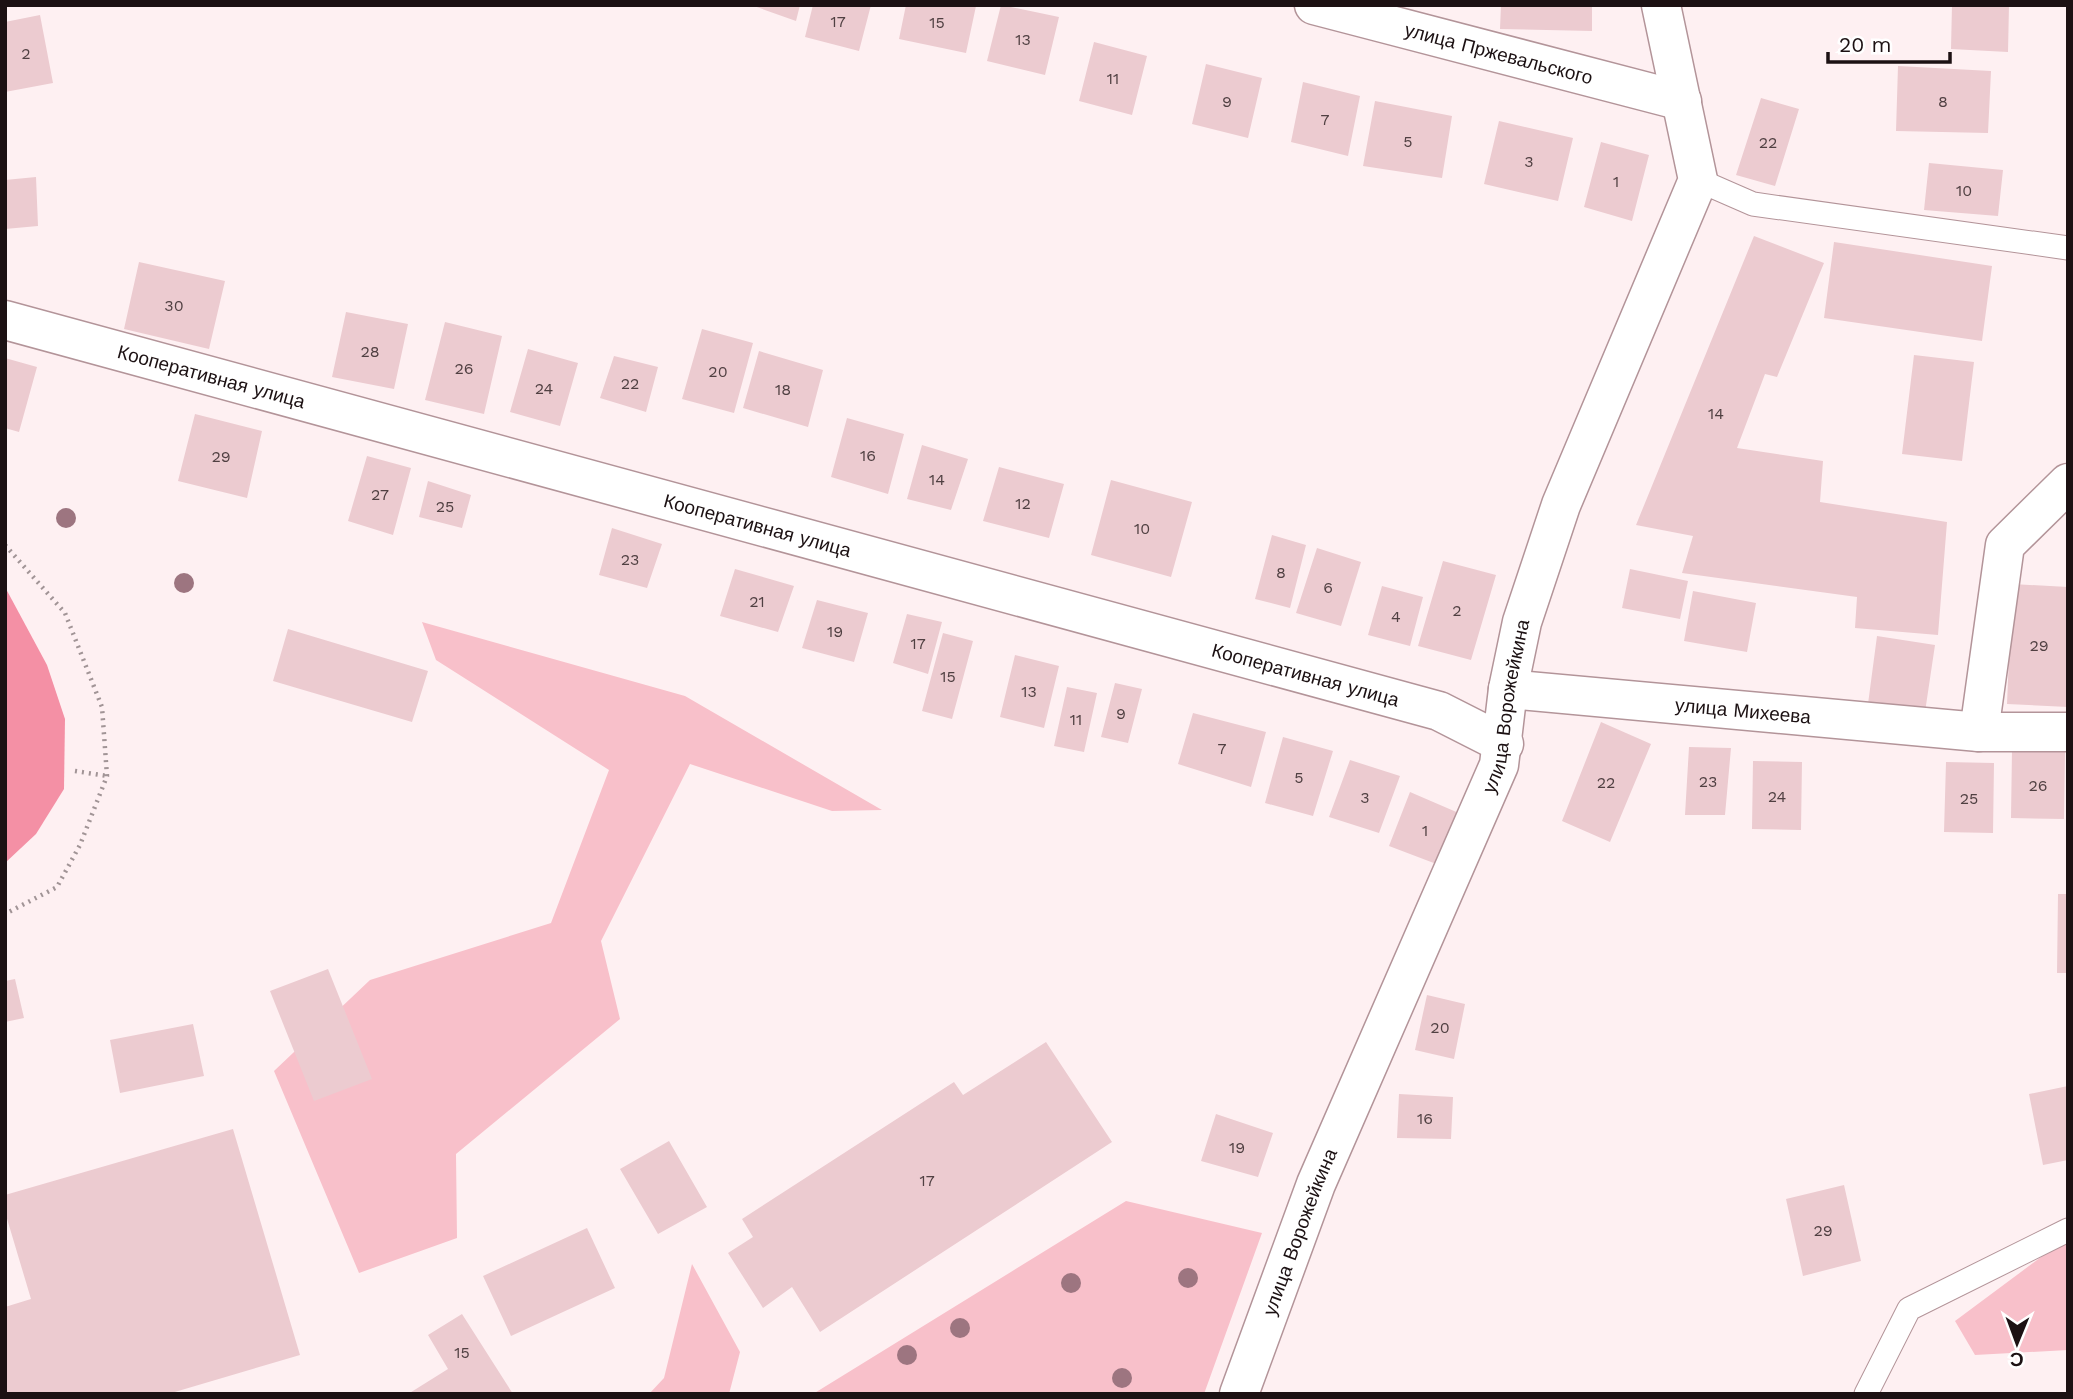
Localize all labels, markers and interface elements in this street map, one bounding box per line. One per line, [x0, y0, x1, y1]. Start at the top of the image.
house number: 17 [830, 12, 846, 31]
house number: 15 [929, 13, 945, 32]
street label: улица Пржевальского [1402, 18, 1595, 89]
scale bar [1828, 21, 1951, 65]
house number: 13 [1015, 30, 1031, 49]
text: 20 m [1839, 32, 1891, 57]
house number: 2 [21, 44, 31, 63]
house number: 11 [1107, 69, 1119, 88]
house number: 9 [1222, 92, 1232, 111]
house number: 8 [1938, 92, 1948, 111]
house number: 7 [1321, 110, 1330, 129]
house number: 5 [1403, 132, 1413, 151]
house number: 22 [1759, 133, 1777, 152]
house number: 3 [1524, 152, 1534, 171]
house number: 1 [1613, 172, 1619, 191]
house number: 10 [1956, 181, 1972, 200]
house number: 30 [164, 296, 184, 315]
street label: Кооперативная улица [115, 340, 308, 413]
house number: 28 [360, 342, 380, 361]
house number: 26 [454, 359, 474, 378]
house number: 20 [708, 362, 728, 381]
house number: 22 [621, 374, 639, 393]
house number: 24 [535, 379, 554, 398]
house number: 18 [775, 380, 791, 399]
house number: 14 [1708, 404, 1724, 423]
house number: 16 [860, 446, 876, 465]
house number: 29 [211, 447, 231, 466]
house number: 14 [929, 470, 945, 489]
house number: 27 [371, 485, 389, 504]
street label: Кооперативная улица [661, 489, 854, 562]
house number: 12 [1015, 494, 1031, 513]
house number: 25 [436, 497, 454, 516]
house number: 10 [1134, 519, 1150, 538]
house number: 23 [621, 550, 639, 569]
house number: 8 [1276, 563, 1286, 582]
house number: 6 [1323, 578, 1333, 597]
house number: 21 [749, 592, 765, 611]
house number: 2 [1452, 601, 1462, 620]
house number: 4 [1391, 607, 1401, 626]
street label: улица Ворожейкина [1477, 617, 1534, 796]
house number: 19 [827, 622, 843, 641]
house number: 17 [910, 634, 926, 653]
house number: 29 [2029, 636, 2049, 655]
street label: Кооперативная улица [1209, 638, 1402, 711]
house number: 15 [940, 667, 956, 686]
house number: 13 [1021, 682, 1037, 701]
street label: улица Михеева [1674, 693, 1812, 728]
house number: 9 [1116, 704, 1126, 723]
house number: 11 [1070, 710, 1082, 729]
house number: 7 [1218, 739, 1227, 758]
house number: 5 [1294, 768, 1304, 787]
house number: 23 [1699, 772, 1717, 791]
house number: 22 [1597, 773, 1615, 792]
house number: 26 [2028, 776, 2048, 795]
house number: 24 [1768, 787, 1787, 806]
house number: 3 [1360, 788, 1370, 807]
house number: 25 [1960, 789, 1978, 808]
house number: 1 [1422, 821, 1428, 840]
house number: 20 [1430, 1018, 1450, 1037]
house number: 16 [1417, 1109, 1433, 1128]
house number: 19 [1229, 1138, 1245, 1157]
street label: улица Ворожейкина [1257, 1144, 1342, 1319]
house number: 17 [919, 1171, 935, 1190]
house number: 29 [1813, 1221, 1833, 1240]
north arrow [1982, 1308, 2052, 1378]
house number: 15 [454, 1343, 470, 1362]
text: С [2009, 1348, 2024, 1371]

